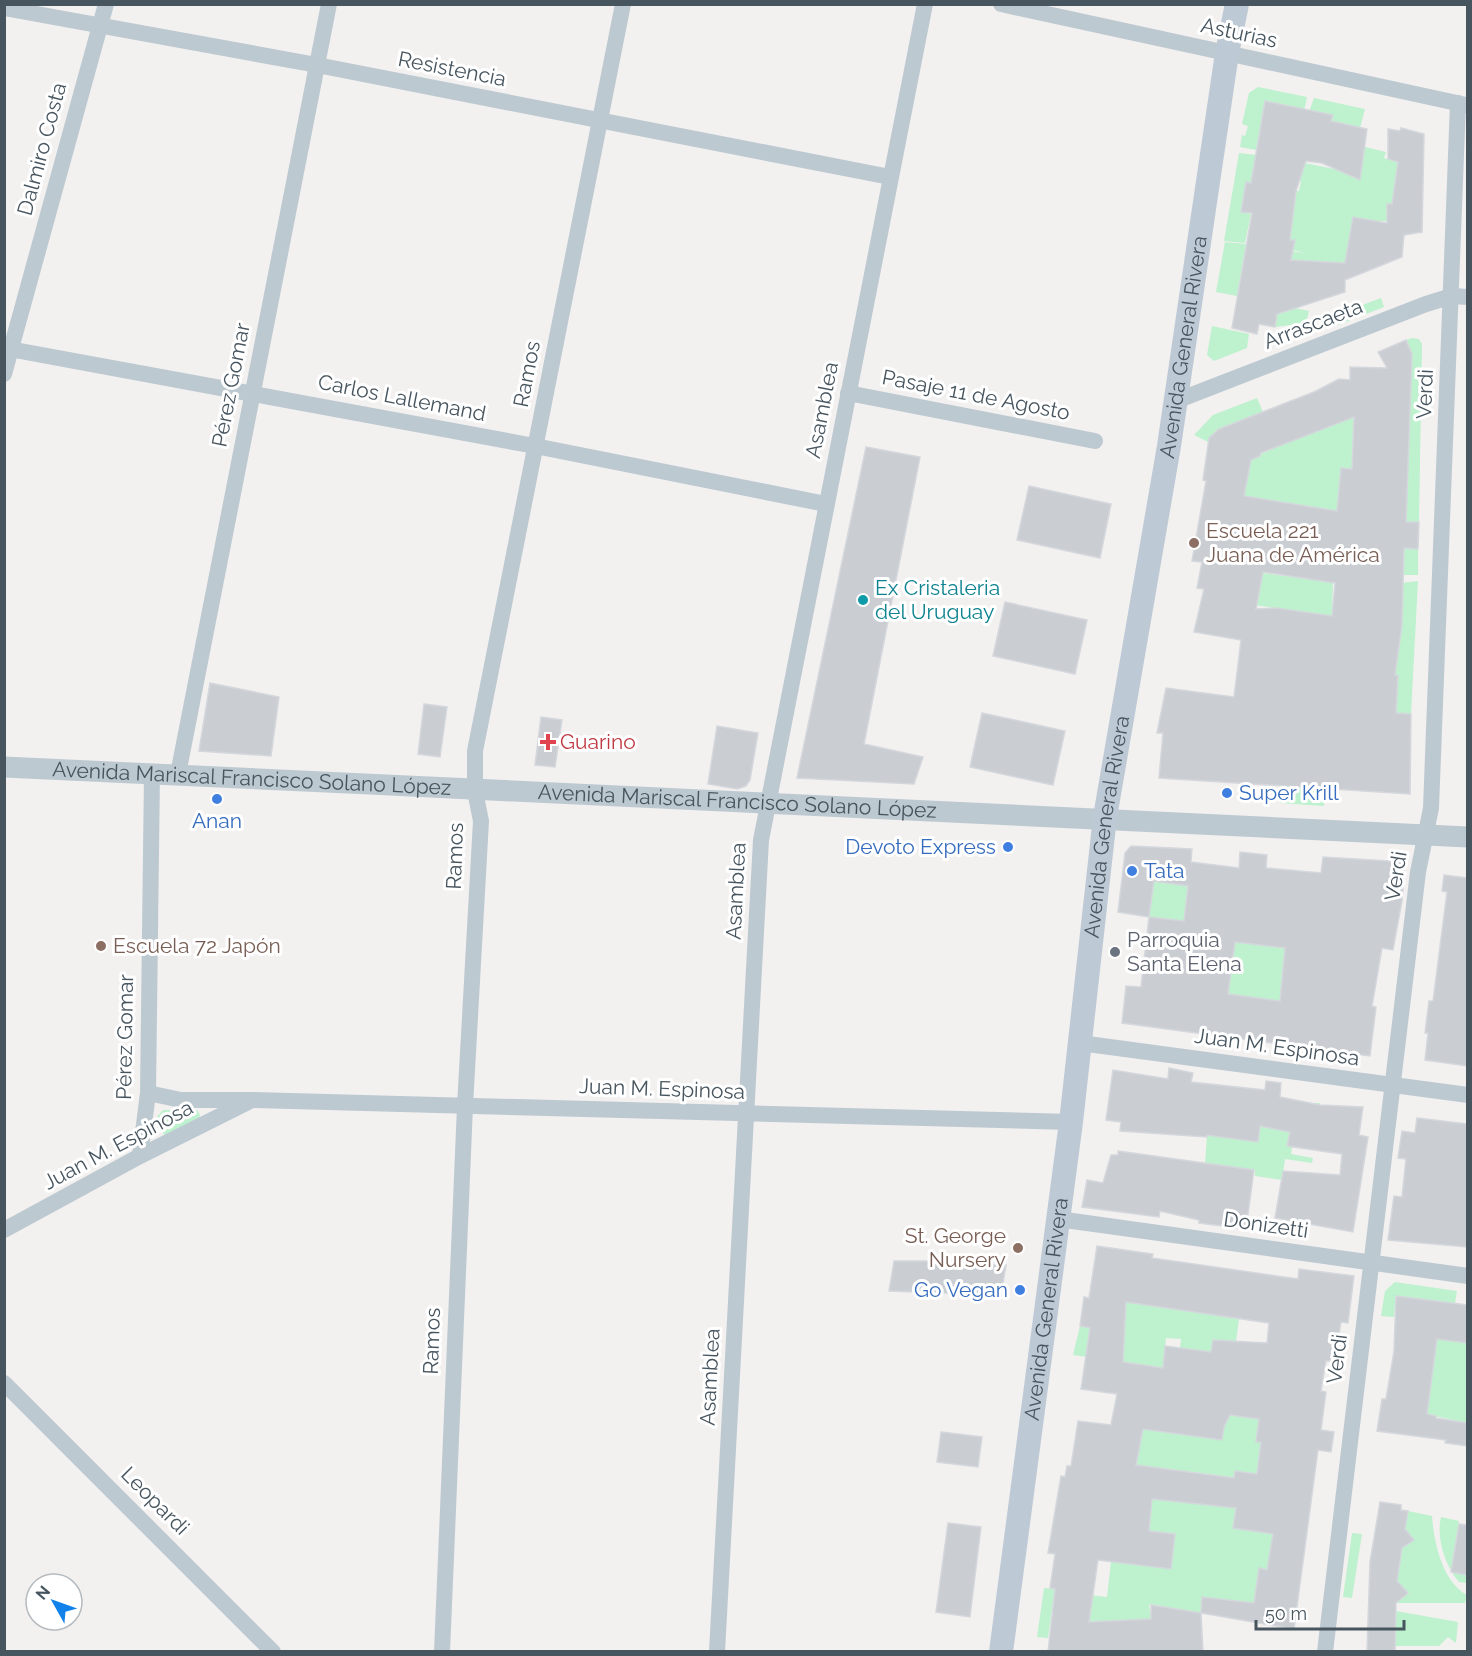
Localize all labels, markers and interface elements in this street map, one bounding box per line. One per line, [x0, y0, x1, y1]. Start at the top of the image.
street label: Asturias [1199, 12, 1279, 53]
street label: Resistencia [396, 46, 508, 91]
street label: Dalmiro Costa [12, 80, 71, 218]
street label: Avenida General Rivera [1154, 234, 1212, 460]
street label: Arrascaeta [1260, 293, 1366, 354]
street label: Pérez Gomar [206, 320, 255, 449]
street label: Ramos [508, 339, 545, 409]
street label: Asamblea [800, 360, 843, 460]
street label: Pasaje 11 de Agosto [880, 364, 1072, 425]
street label: Carlos Lallemand [316, 369, 488, 426]
street label: Verdi [1411, 369, 1438, 419]
place label: Escuela 221 Juana de América [1206, 518, 1380, 567]
marker: Escuela 221 Juana de América [1187, 536, 1201, 550]
place label: Ex Cristaleria del Uruguay [875, 575, 1000, 624]
marker: Ex Cristaleria del Uruguay [856, 593, 870, 607]
street label: Avenida General Rivera [1079, 713, 1134, 939]
place label: Guarino [560, 729, 636, 754]
marker: Guarino [541, 735, 555, 749]
street label: Avenida Mariscal Francisco Solano López [52, 756, 452, 800]
street label: Avenida Mariscal Francisco Solano López [537, 779, 937, 823]
place label: Super Krill [1239, 780, 1339, 805]
marker: Super Krill [1220, 786, 1234, 800]
marker: Anan [210, 792, 224, 806]
place label: Anan [192, 808, 242, 833]
street label: Ramos [441, 822, 468, 890]
place label: Devoto Express [845, 834, 996, 859]
marker: Devoto Express [1001, 840, 1015, 854]
street label: Asamblea [720, 842, 751, 940]
street label: Verdi [1379, 849, 1412, 903]
place label: Tata [1144, 858, 1184, 883]
marker: Tata [1125, 864, 1139, 878]
place label: Parroquia Santa Elena [1127, 927, 1242, 976]
place label: Escuela 72 Japón [113, 933, 281, 958]
marker: Escuela 72 Japón [94, 939, 108, 953]
marker: Parroquia Santa Elena [1108, 945, 1122, 959]
street label: Pérez Gomar [111, 973, 138, 1100]
street label: Juan M. Espinosa [1193, 1023, 1361, 1070]
street label: Juan M. Espinosa [579, 1073, 745, 1104]
street label: Juan M. Espinosa [39, 1095, 197, 1195]
street label: Avenida General Rivera [1019, 1196, 1073, 1422]
street label: Donizetti [1222, 1206, 1310, 1243]
place label: St. George Nursery [905, 1223, 1006, 1272]
marker: St. George Nursery [1011, 1241, 1025, 1255]
place label: Go Vegan [914, 1277, 1008, 1302]
marker: Go Vegan [1013, 1283, 1027, 1297]
street label: Ramos [418, 1307, 445, 1375]
street label: Asamblea [694, 1328, 725, 1426]
street label: Verdi [1321, 1333, 1352, 1385]
street label: Leopardi [116, 1461, 195, 1540]
north arrow [24, 1572, 84, 1632]
text: N [32, 1582, 54, 1603]
scale bar [1256, 1593, 1404, 1631]
text: 50 m [1265, 1603, 1307, 1624]

